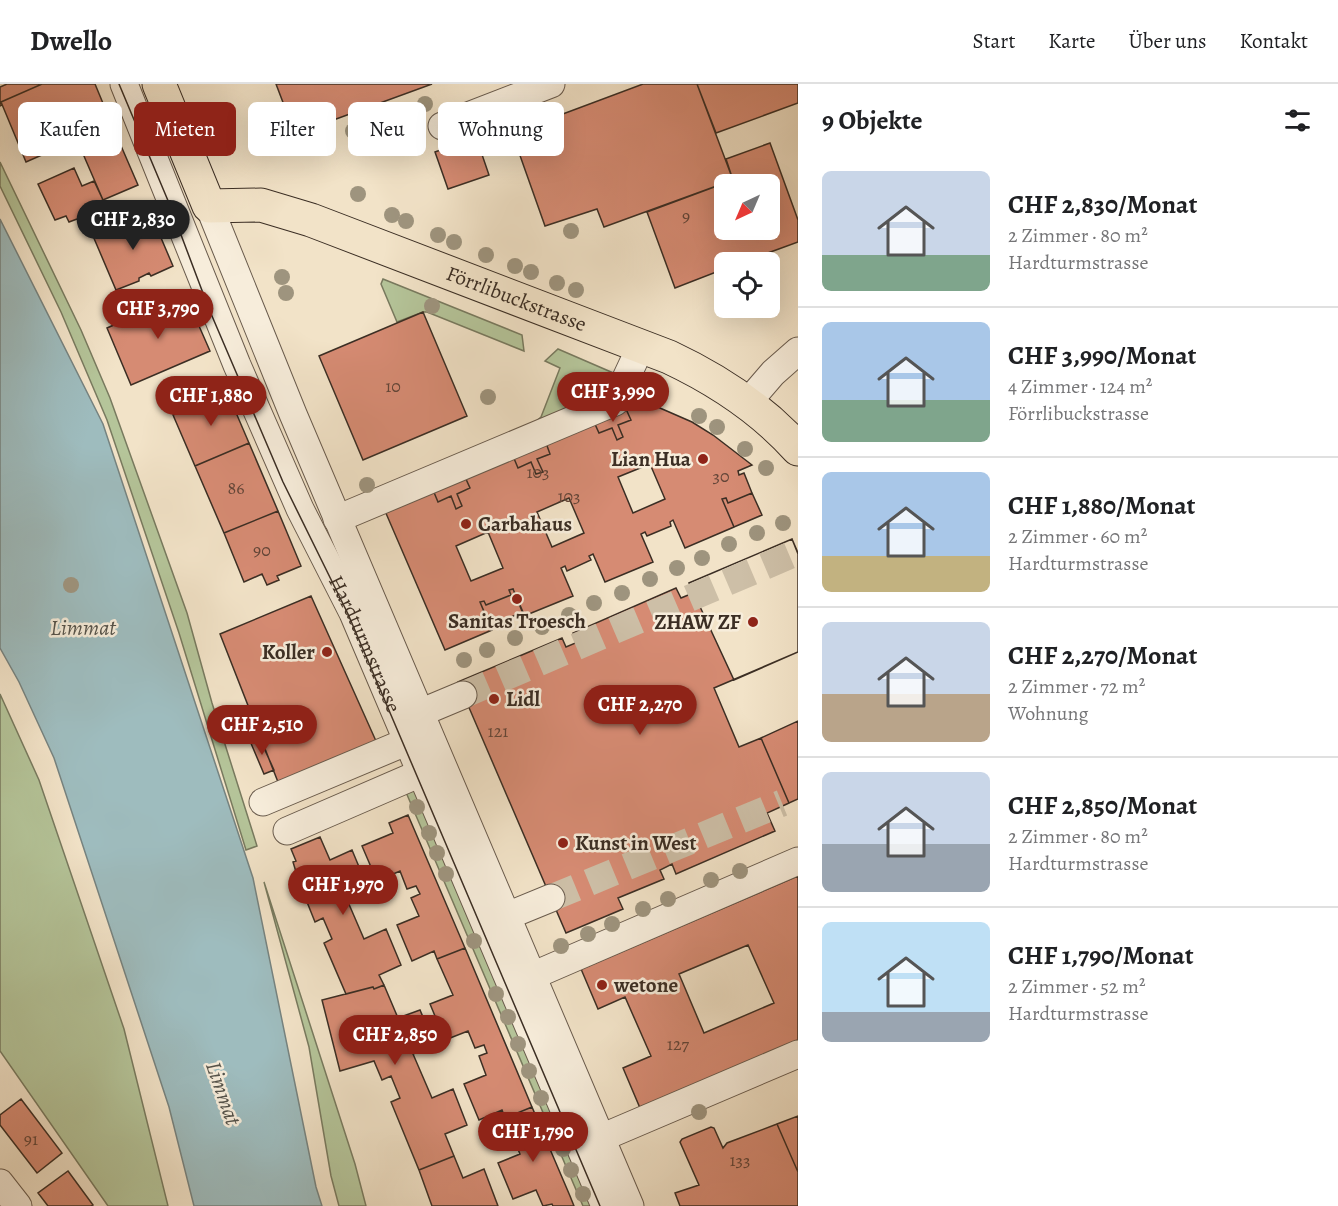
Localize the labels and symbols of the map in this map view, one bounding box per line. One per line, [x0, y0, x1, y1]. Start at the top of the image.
north arrow [714, 174, 780, 240]
pin: CHF 2,830 [64, 200, 202, 251]
house number: 9 [682, 204, 690, 228]
street label: Förrlibuckstrasse [442, 259, 591, 338]
pin: CHF 3,790 [89, 289, 227, 340]
pin: CHF 3,990 [544, 372, 682, 423]
house number: 10 [385, 374, 401, 398]
pin: CHF 1,880 [142, 376, 280, 427]
place label: Lian Hua [611, 445, 692, 473]
marker: Lian Hua [696, 452, 710, 466]
house number: 103 [526, 460, 550, 484]
house number: 30 [712, 464, 730, 488]
house number: 86 [227, 476, 245, 500]
house number: 103 [557, 484, 581, 508]
place label: Carbahaus [478, 510, 572, 538]
marker: Carbahaus [459, 517, 473, 531]
house number: 90 [253, 538, 271, 562]
street label: Hardturmstrasse [322, 571, 408, 717]
marker: Sanitas Troesch [510, 592, 524, 606]
place label: Sanitas Troesch [448, 607, 586, 635]
place label: ZHAW ZF [654, 608, 742, 636]
water label: Limmat [50, 613, 116, 643]
marker: ZHAW ZF [746, 615, 760, 629]
place label: Koller [262, 638, 315, 666]
marker: Koller [320, 645, 334, 659]
place label: Lidl [506, 685, 541, 713]
pin: CHF 2,270 [571, 685, 709, 736]
marker: Lidl [487, 692, 501, 706]
pin: CHF 2,510 [193, 705, 331, 756]
house number: 121 [488, 719, 508, 743]
place label: Kunst in West [575, 829, 696, 857]
marker: Kunst in West [556, 836, 570, 850]
pin: CHF 1,970 [274, 865, 412, 916]
place label: wetone [613, 971, 679, 999]
marker: wetone [595, 978, 609, 992]
pin: CHF 2,850 [326, 1015, 464, 1066]
house number: 127 [667, 1032, 690, 1056]
water label: Limmat [198, 1058, 248, 1130]
pin: CHF 1,790 [464, 1112, 602, 1163]
house number: 91 [24, 1127, 38, 1151]
house number: 133 [729, 1148, 751, 1172]

